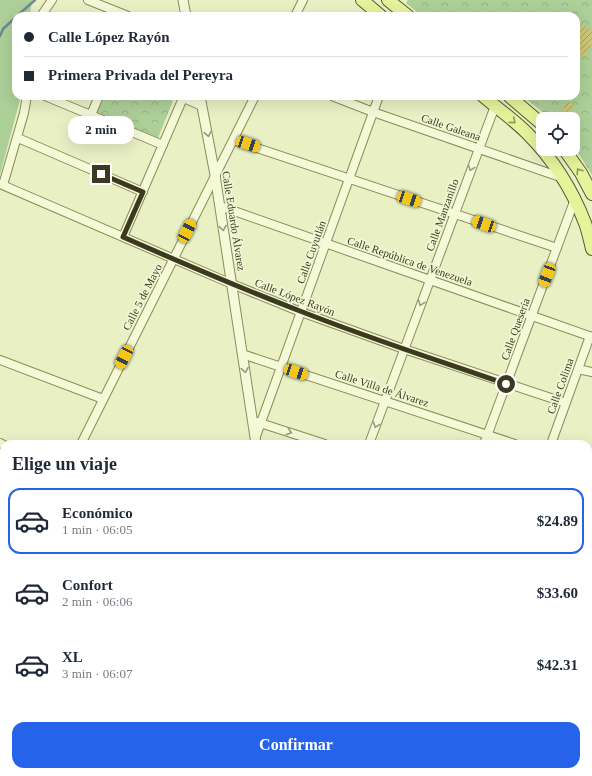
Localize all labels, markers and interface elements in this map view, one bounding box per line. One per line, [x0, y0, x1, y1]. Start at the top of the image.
text: Calle López Rayón [48, 29, 170, 45]
text: Primera Privada del Pereyra [48, 67, 233, 83]
street label: Calle Galeana [420, 111, 482, 143]
map controls [536, 112, 580, 156]
button: locate [536, 112, 580, 156]
callout: 2 min [68, 116, 134, 144]
one-way arrow [508, 116, 515, 123]
text: 2 min [85, 122, 117, 137]
one-way arrow [203, 131, 211, 137]
car [235, 135, 261, 153]
route end [92, 165, 110, 183]
one-way arrow [468, 165, 476, 172]
one-way arrow [576, 168, 584, 175]
street label: Calle Eduardo Álvarez [220, 170, 248, 272]
street label: Calle Manzanillo [423, 177, 461, 253]
car [396, 190, 422, 208]
car [471, 214, 497, 234]
car [176, 218, 198, 244]
street label: Calle Cuyutlán [294, 218, 328, 285]
one-way arrow [218, 225, 227, 231]
street label: Calle República de Venezuela [346, 234, 474, 288]
street label: Calle 5 de Mayo [120, 261, 164, 332]
car [537, 262, 557, 288]
street label: Calle López Rayón [253, 276, 337, 318]
street label: Calle Quesería [498, 296, 532, 362]
one-way arrow [418, 300, 426, 307]
car [113, 344, 135, 370]
street label: Calle Colima [544, 356, 576, 415]
car [283, 363, 309, 381]
one-way arrow [240, 367, 249, 373]
street label: Calle Villa de Álvarez [334, 367, 430, 409]
route start [497, 375, 515, 393]
one-way arrow [372, 422, 380, 429]
one-way arrow [285, 427, 292, 436]
text: Elige un viaje [12, 454, 117, 474]
icon: car [14, 503, 50, 539]
text: Económico [62, 505, 133, 521]
text: $24.89 [537, 513, 578, 529]
text: 1 min · 06:05 [62, 522, 132, 537]
icon: car [14, 575, 50, 611]
text: Confort [62, 577, 113, 593]
text: $33.60 [537, 585, 578, 601]
text: 2 min · 06:06 [62, 594, 132, 609]
icon: car [14, 647, 50, 683]
text: XL [62, 649, 83, 665]
text: $42.31 [537, 657, 578, 673]
text: 3 min · 06:07 [62, 666, 132, 681]
button: Confirmar [12, 722, 580, 768]

